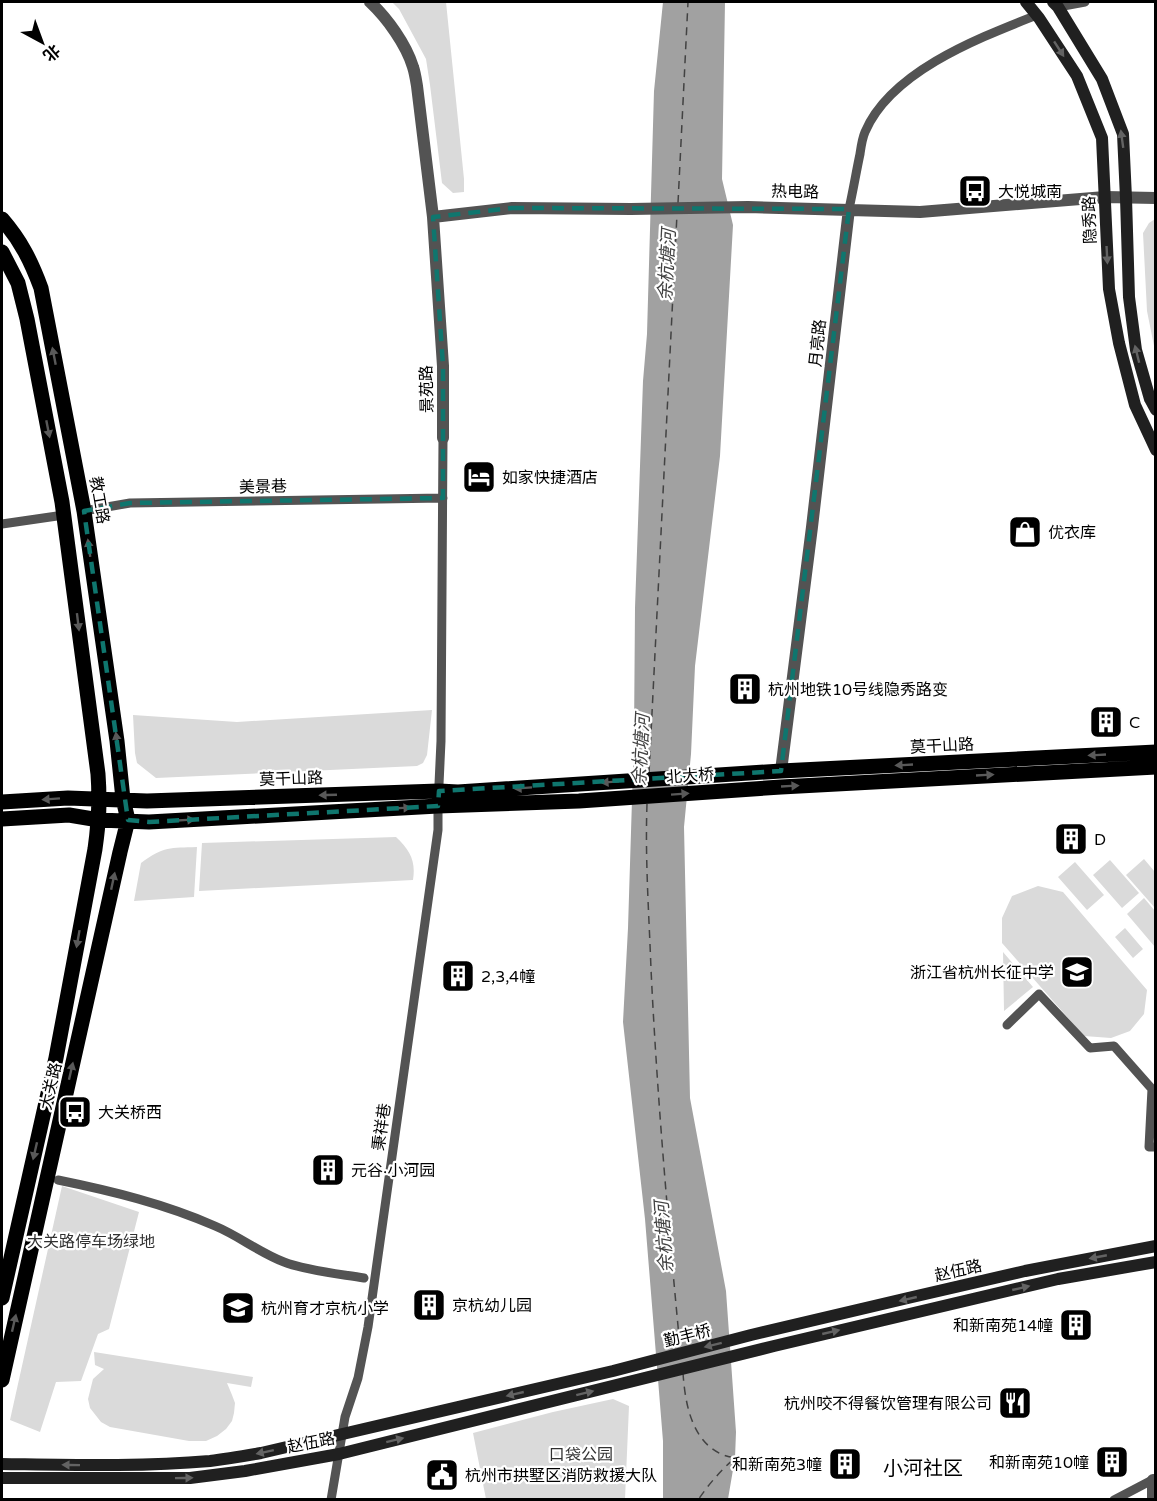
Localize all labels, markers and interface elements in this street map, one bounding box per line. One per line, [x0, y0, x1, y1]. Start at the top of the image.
north arrow [12, 12, 72, 72]
text: 北 [39, 40, 64, 65]
one-way arrow [1054, 41, 1065, 58]
one-way arrow [1118, 130, 1127, 149]
bus stop icon: 大悦城南 [957, 173, 993, 209]
street label: 热电路 [771, 182, 819, 202]
place label: 大悦城南 [998, 182, 1062, 202]
street label: 隐秀路 [1079, 196, 1101, 244]
water label: 余杭塘河 [654, 225, 680, 302]
one-way arrow [1103, 246, 1112, 265]
street label: 月亮路 [806, 318, 830, 368]
one-way arrow [1132, 345, 1142, 363]
one-way arrow [49, 346, 58, 365]
street label: 景苑路 [417, 365, 437, 413]
one-way arrow [44, 420, 53, 439]
hotel icon: 如家快捷酒店 [461, 459, 497, 495]
place label: 如家快捷酒店 [502, 468, 598, 488]
street label: 教工路 [85, 475, 113, 526]
street label: 美景巷 [239, 477, 287, 497]
shop icon: 优衣库 [1007, 514, 1043, 550]
place label: 优衣库 [1048, 523, 1096, 543]
one-way arrow [85, 538, 94, 557]
one-way arrow [74, 612, 83, 631]
building icon: 杭州地铁10号线隐秀路变 [727, 671, 763, 707]
place label: 杭州地铁10号线隐秀路变 [768, 680, 948, 700]
building icon: C [1088, 704, 1124, 740]
water label: 余杭塘河 [628, 710, 654, 787]
place label: C [1129, 713, 1140, 733]
one-way arrow [112, 731, 121, 750]
street label: 莫干山路 [910, 734, 975, 758]
one-way arrow [1088, 751, 1107, 760]
one-way arrow [895, 761, 914, 770]
street label: 北大桥 [665, 764, 715, 788]
street label: 莫干山路 [259, 768, 323, 790]
one-way arrow [975, 771, 994, 780]
one-way arrow [600, 778, 619, 787]
one-way arrow [781, 782, 800, 791]
one-way arrow [513, 783, 532, 792]
one-way arrow [670, 789, 689, 798]
one-way arrow [319, 790, 338, 799]
one-way arrow [41, 794, 60, 803]
one-way arrow [392, 803, 411, 812]
one-way arrow [177, 815, 196, 824]
building icon: D [1053, 821, 1089, 857]
place label: D [1094, 830, 1106, 850]
one-way arrow [109, 871, 118, 890]
one-way arrow [73, 930, 82, 949]
school or university icon: 浙江省杭州长征中学 [1059, 954, 1095, 990]
building icon: 2,3,4幢 [440, 958, 476, 994]
place label: 浙江省杭州长征中学 [910, 963, 1054, 983]
place label: 2,3,4幢 [481, 967, 535, 987]
street label: 大关路 [36, 1061, 66, 1112]
one-way arrow [67, 1062, 77, 1081]
bus stop icon: 大关桥西 [57, 1094, 93, 1130]
street label: 秉祥巷 [369, 1102, 395, 1152]
place label: 大关桥西 [98, 1103, 162, 1123]
one-way arrow [30, 1142, 39, 1161]
building icon: 元谷·小河园 [310, 1152, 346, 1188]
place label: 元谷·小河园 [351, 1161, 435, 1181]
water label: 余杭塘河 [650, 1197, 677, 1274]
park label: 大关路停车场绿地 [27, 1232, 155, 1252]
one-way arrow [1088, 1253, 1107, 1262]
street label: 赵伍路 [933, 1256, 984, 1286]
one-way arrow [1012, 1282, 1030, 1292]
building icon: 京杭幼儿园 [411, 1287, 447, 1323]
school or university icon: 杭州育才京杭小学 [220, 1290, 256, 1326]
one-way arrow [898, 1294, 917, 1304]
place label: 京杭幼儿园 [452, 1296, 532, 1316]
place label: 杭州育才京杭小学 [261, 1299, 389, 1319]
building icon: 和新南苑14幢 [1058, 1307, 1094, 1343]
one-way arrow [10, 1314, 20, 1332]
place label: 和新南苑14幢 [953, 1316, 1053, 1336]
street label: 勤丰桥 [662, 1320, 713, 1351]
one-way arrow [822, 1327, 841, 1337]
one-way arrow [704, 1341, 722, 1351]
restaurant icon: 杭州咬不得餐饮管理有限公司 [997, 1385, 1033, 1421]
one-way arrow [575, 1387, 594, 1397]
one-way arrow [506, 1389, 525, 1399]
place label: 杭州咬不得餐饮管理有限公司 [784, 1394, 992, 1414]
street label: 赵伍路 [286, 1429, 337, 1457]
one-way arrow [386, 1434, 405, 1444]
building icon: 和新南苑10幢 [1094, 1444, 1130, 1480]
park label: 口袋公园 [549, 1445, 613, 1465]
building icon: 和新南苑3幢 [827, 1446, 863, 1482]
one-way arrow [255, 1448, 274, 1457]
place label: 和新南苑10幢 [989, 1453, 1089, 1473]
place label: 和新南苑3幢 [732, 1455, 822, 1475]
public building icon: 杭州市拱墅区消防救援大队 [424, 1457, 460, 1493]
district label: 小河社区 [883, 1457, 963, 1481]
one-way arrow [61, 1460, 80, 1469]
place label: 杭州市拱墅区消防救援大队 [465, 1466, 657, 1486]
one-way arrow [175, 1473, 194, 1483]

